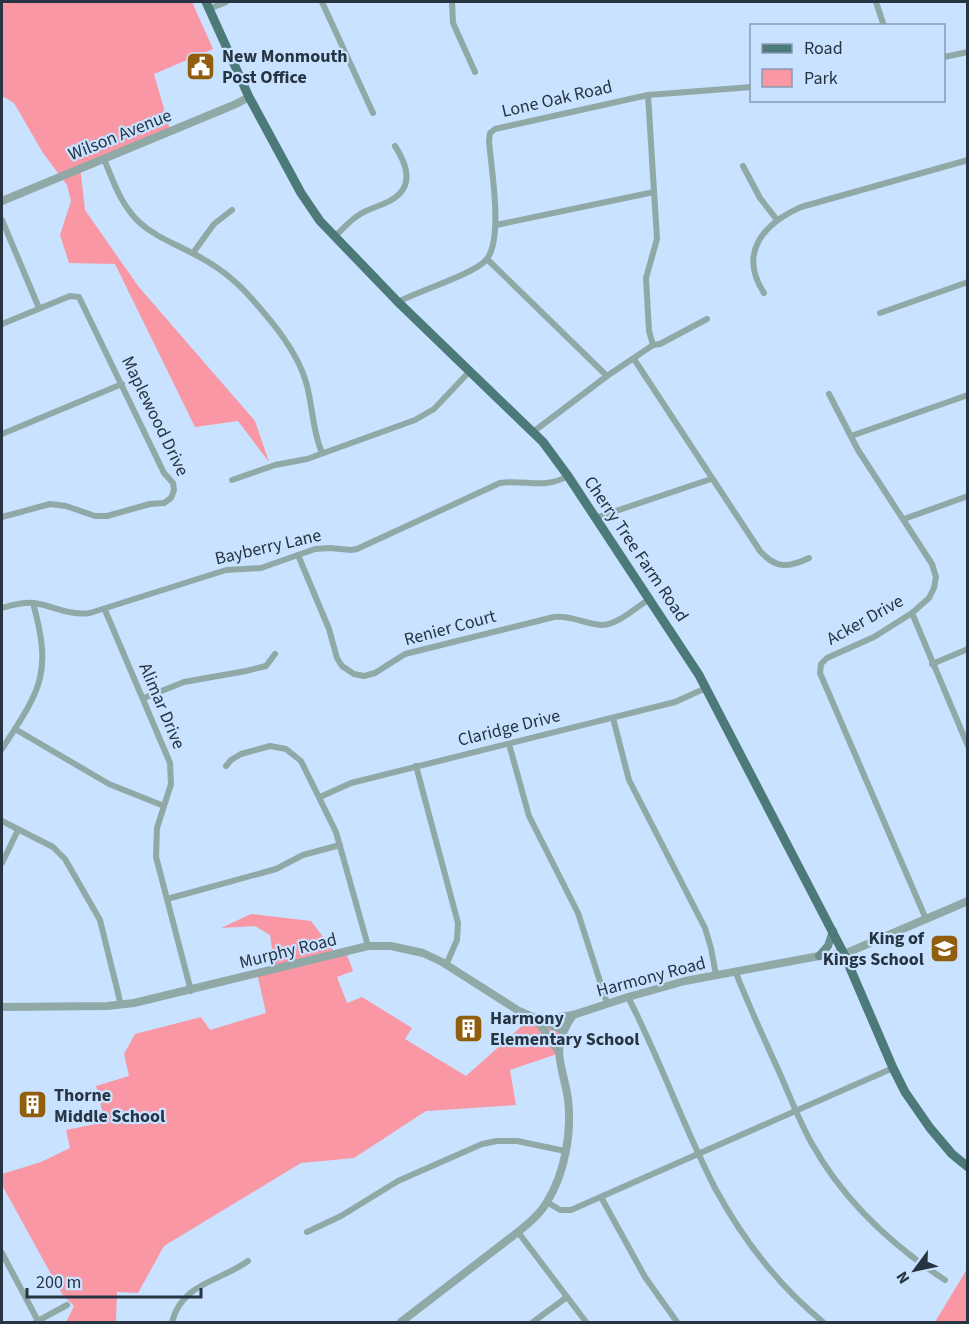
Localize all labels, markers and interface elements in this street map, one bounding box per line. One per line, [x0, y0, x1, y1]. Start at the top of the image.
legend [750, 24, 945, 102]
text: Road [804, 36, 843, 61]
place label: New Monmouth Post Office [222, 44, 348, 90]
public building icon: New Monmouth Post Office [185, 50, 217, 82]
text: Park [804, 66, 838, 91]
street label: Lone Oak Road [499, 74, 615, 124]
street label: Wilson Avenue [65, 103, 175, 167]
street label: Maplewood Drive [115, 352, 195, 480]
street label: Cherry Tree Farm Road [578, 471, 694, 627]
street label: Bayberry Lane [212, 523, 324, 571]
street label: Acker Drive [822, 589, 908, 651]
street label: Renier Court [401, 604, 499, 652]
street label: Alimar Drive [133, 659, 191, 753]
street label: Claridge Drive [455, 703, 563, 753]
place label: King of Kings School [823, 926, 925, 972]
street label: Murphy Road [237, 927, 339, 975]
school or university icon: King of Kings School [929, 932, 961, 964]
street label: Harmony Road [594, 950, 708, 1004]
place label: Harmony Elementary School [490, 1006, 640, 1052]
building icon: Harmony Elementary School [453, 1012, 485, 1044]
place label: Thorne Middle School [54, 1083, 165, 1129]
building icon: Thorne Middle School [17, 1089, 49, 1121]
north arrow [885, 1240, 945, 1300]
scale bar [27, 1261, 201, 1299]
text: N [891, 1267, 915, 1288]
text: 200 m [36, 1270, 81, 1295]

